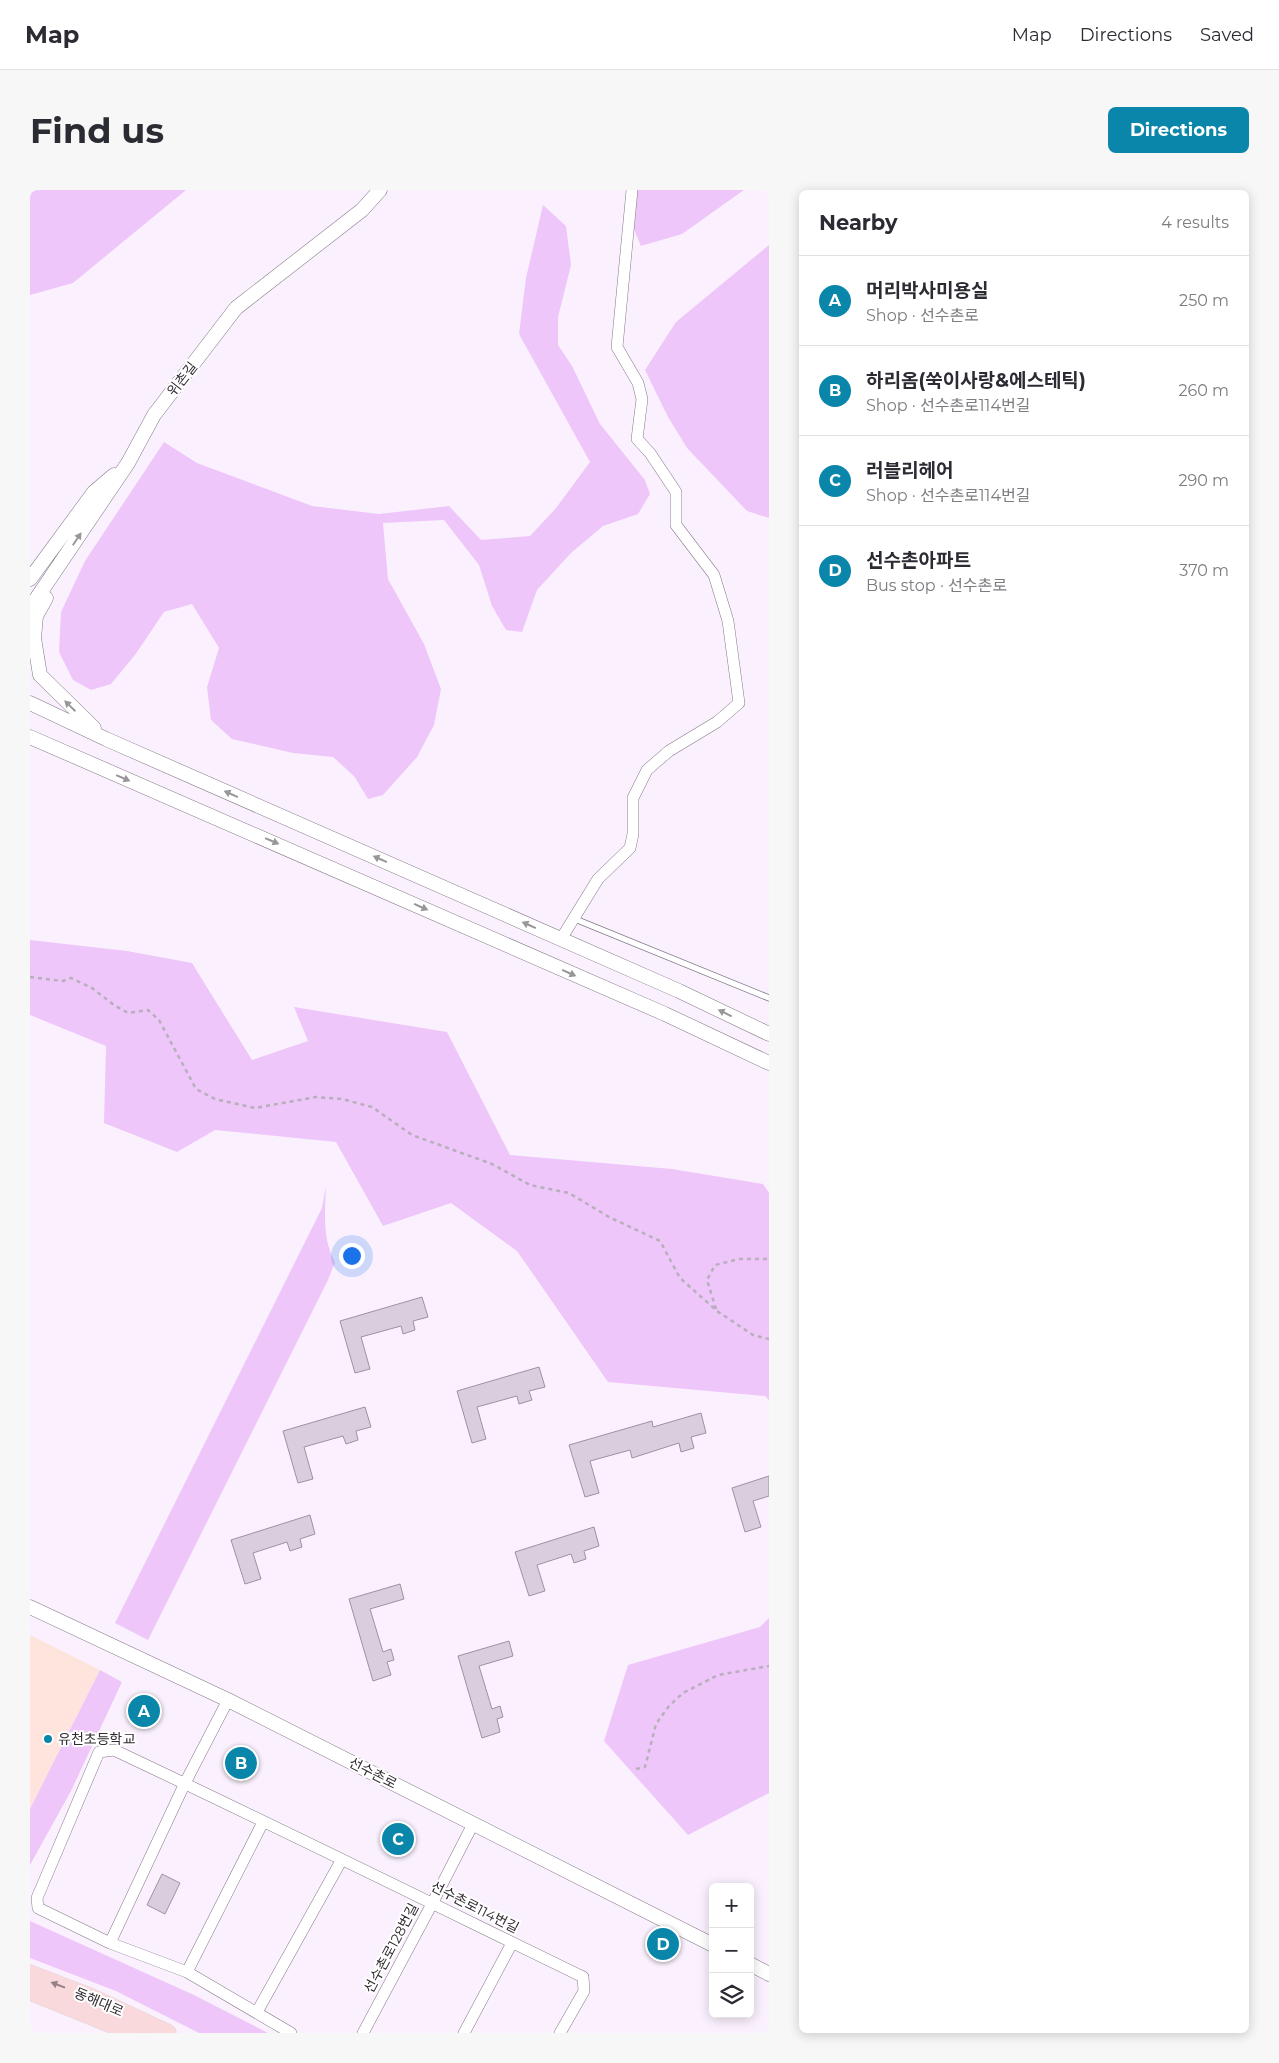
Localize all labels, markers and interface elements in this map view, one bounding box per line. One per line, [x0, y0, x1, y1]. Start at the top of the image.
text: Map [25, 20, 79, 49]
text: Map [1012, 24, 1052, 46]
text: Directions [1080, 24, 1172, 46]
text: Saved [1200, 24, 1254, 46]
button: Directions [1108, 107, 1249, 153]
text: Find us [30, 109, 164, 152]
text: Nearby [819, 210, 898, 235]
text: 4 results [1161, 213, 1229, 232]
text: 머리박사미용실 [866, 279, 988, 302]
text: A [829, 291, 841, 310]
text: 250 m [1179, 291, 1229, 310]
text: Shop · 선수촌로 [866, 306, 979, 325]
street label: 위촌길 [163, 358, 201, 400]
text: 하리옴(쑥이사랑&에스테틱) [866, 369, 1086, 392]
text: B [829, 381, 841, 400]
text: 260 m [1178, 381, 1229, 400]
text: Shop · 선수촌로114번길 [866, 396, 1030, 415]
text: 러블리헤어 [866, 459, 953, 482]
text: C [829, 471, 841, 490]
text: 290 m [1178, 471, 1229, 490]
text: Shop · 선수촌로114번길 [866, 486, 1030, 505]
one-way arrow [72, 532, 82, 545]
text: 선수촌아파트 [866, 549, 971, 572]
text: D [828, 561, 842, 580]
text: 370 m [1179, 561, 1229, 580]
text: Bus stop · 선수촌로 [866, 576, 1007, 595]
one-way arrow [64, 700, 76, 712]
one-way arrow [116, 775, 130, 783]
one-way arrow [224, 790, 238, 798]
one-way arrow [265, 838, 279, 846]
one-way arrow [373, 855, 387, 863]
one-way arrow [414, 903, 428, 911]
one-way arrow [522, 920, 536, 928]
one-way arrow [562, 970, 576, 978]
one-way arrow [718, 1009, 732, 1017]
your location [339, 1243, 365, 1269]
pin: A [128, 1692, 160, 1730]
place label: 유천초등학교 [58, 1730, 135, 1748]
marker: 유천초등학교 [42, 1733, 54, 1745]
pin: B [225, 1744, 257, 1782]
street label: 선수촌로 [346, 1753, 400, 1793]
pin: C [382, 1820, 414, 1858]
street label: 선수촌로114번길 [428, 1877, 522, 1937]
map controls [709, 1883, 754, 2018]
button: + [709, 1883, 754, 1928]
street label: 선수촌로128번길 [360, 1900, 422, 1996]
pin: D [647, 1925, 679, 1963]
button: − [709, 1928, 754, 1973]
button: layers [709, 1973, 754, 2018]
one-way arrow [50, 1981, 65, 1989]
street label: 동해대로 [72, 1984, 126, 2020]

